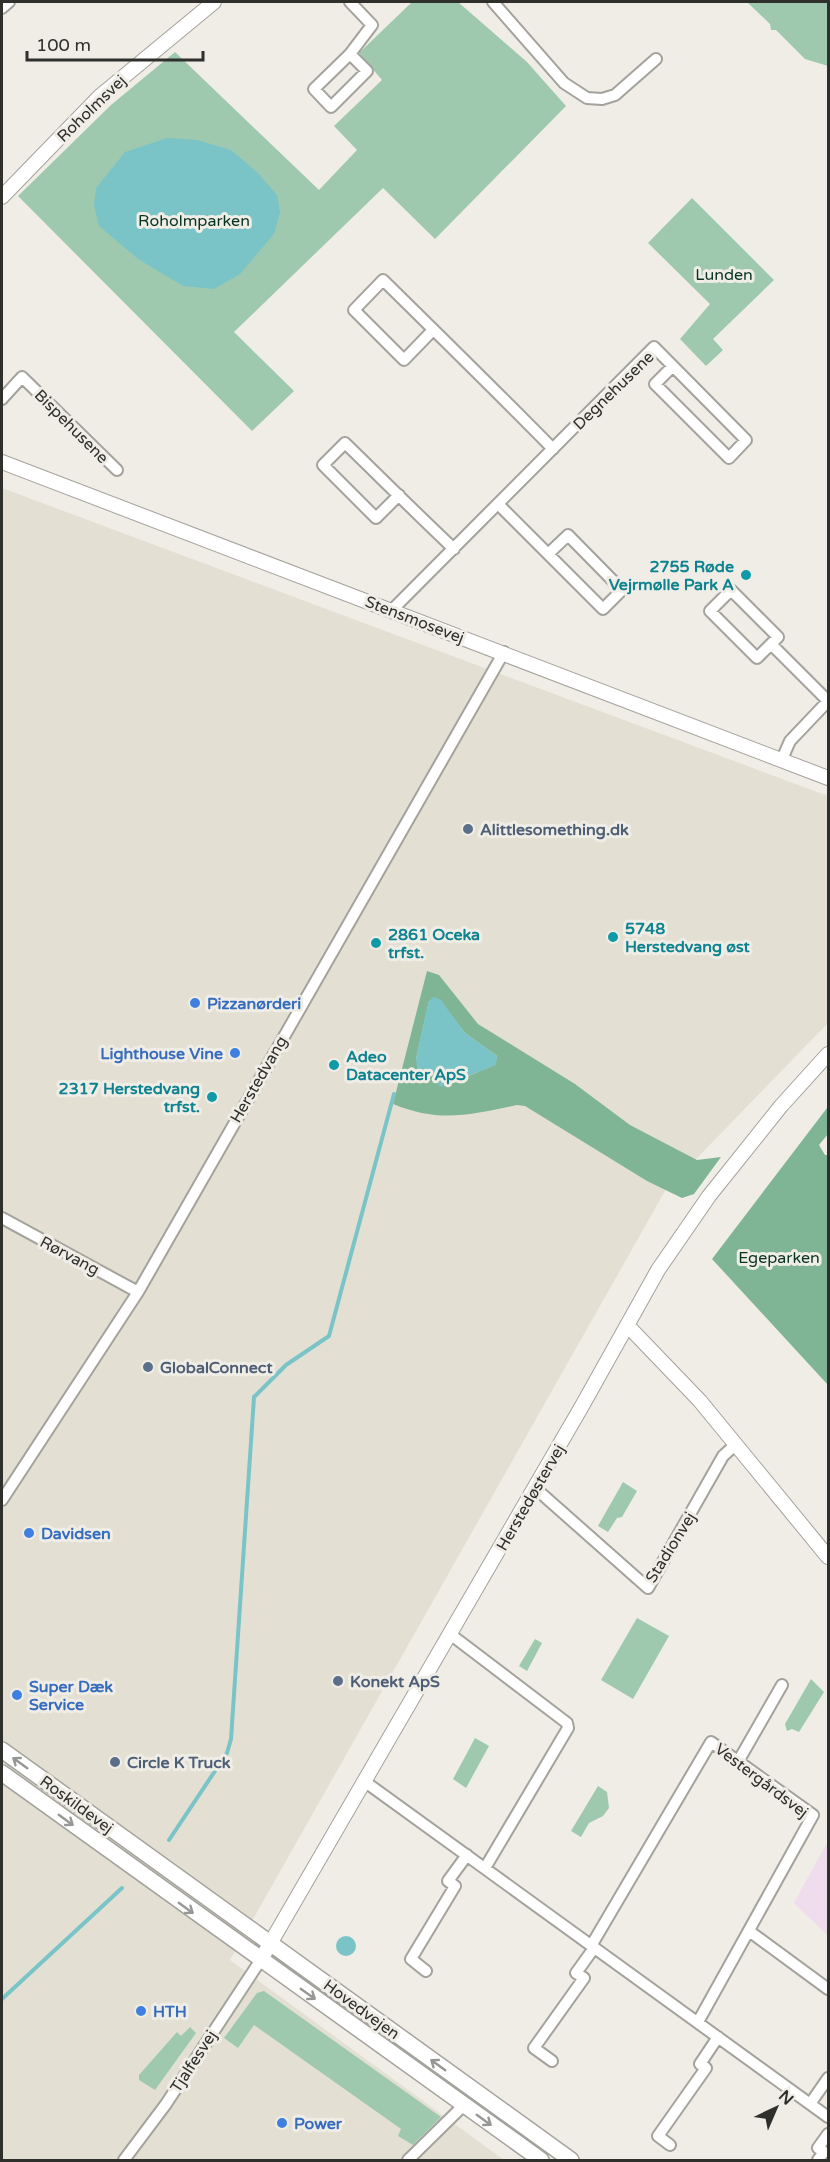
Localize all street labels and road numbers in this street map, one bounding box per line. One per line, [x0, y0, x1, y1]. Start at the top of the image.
street label: Roholmsvej [53, 71, 130, 147]
street label: Degnehusene [569, 347, 658, 434]
street label: Bispehusene [30, 385, 113, 468]
street label: Stensmosevej [362, 592, 467, 648]
street label: Herstedvang [226, 1032, 292, 1127]
street label: Rørvang [36, 1232, 103, 1280]
street label: Herstedøstervej [492, 1441, 569, 1554]
street label: Stadionvej [641, 1509, 700, 1587]
street label: Vestergårdsvej [711, 1739, 812, 1822]
street label: Roskildevej [36, 1771, 117, 1838]
street label: Hovedvejen [319, 1975, 403, 2044]
street label: Tjalfesvej [166, 2027, 221, 2097]

